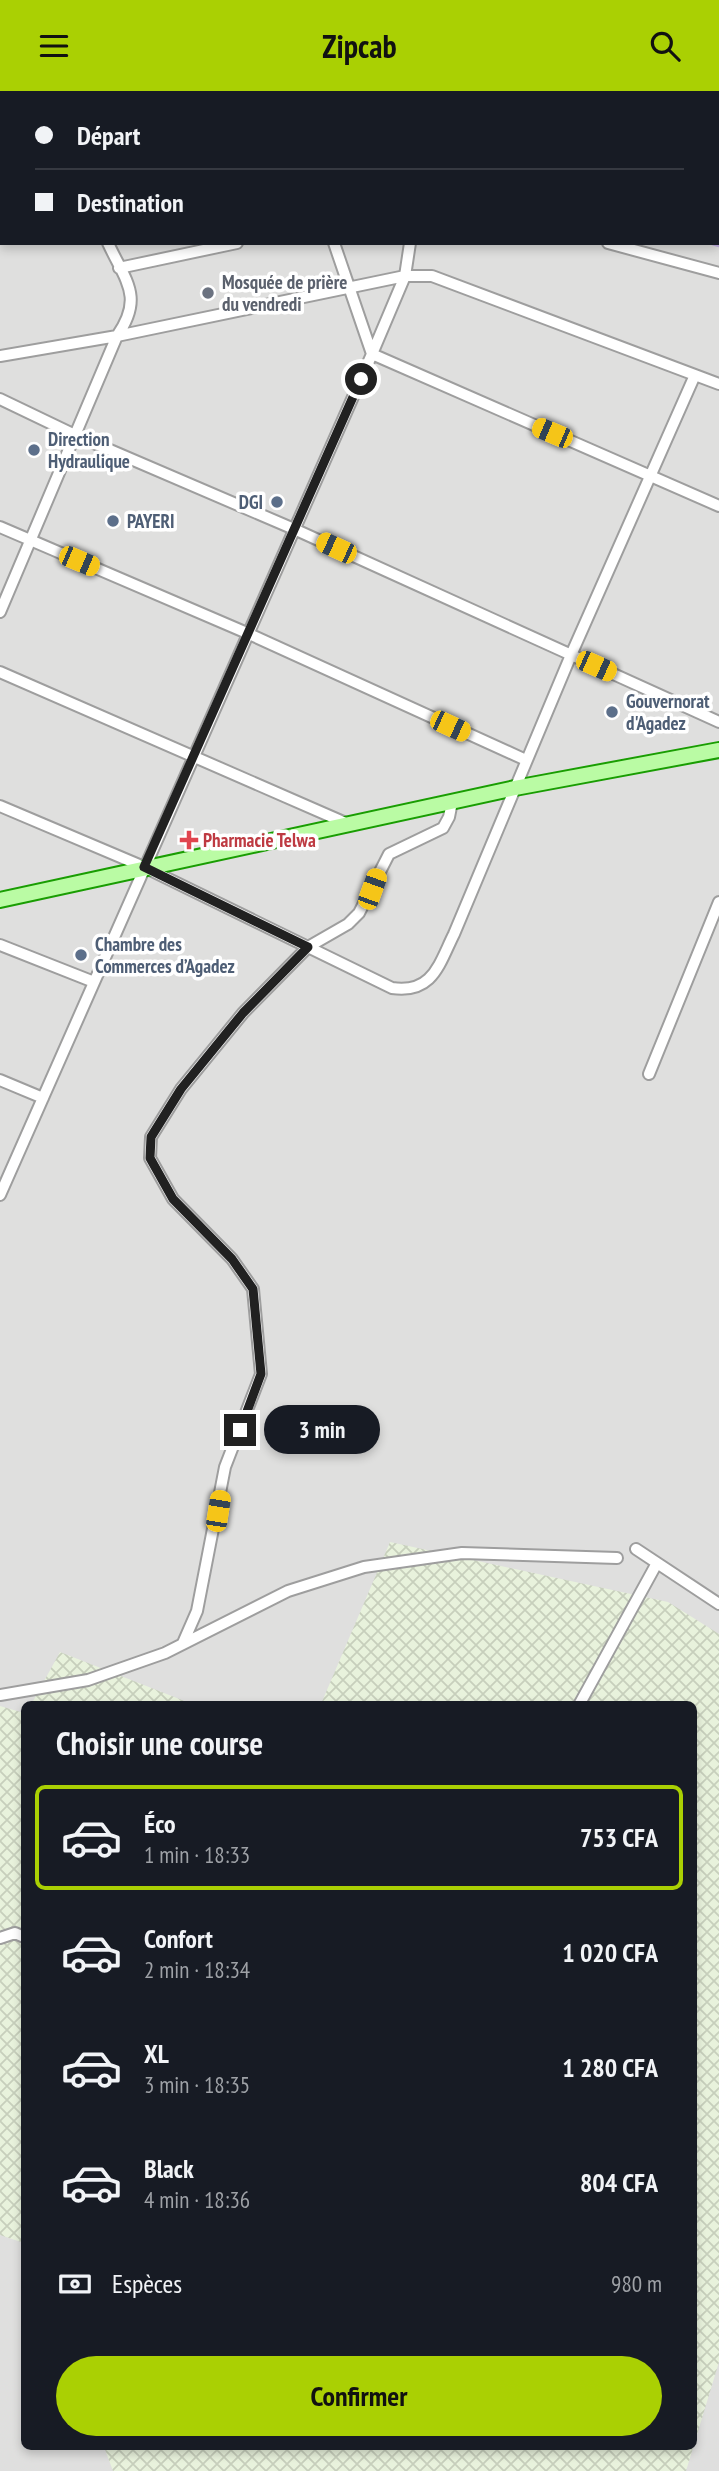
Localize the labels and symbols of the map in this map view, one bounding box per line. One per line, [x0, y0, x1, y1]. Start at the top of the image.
place label: Mosquée de prière du vendredi [222, 270, 347, 316]
marker: Mosquée de prière du vendredi [200, 285, 216, 301]
route start [345, 363, 377, 395]
car [529, 415, 576, 451]
place label: Direction Hydraulique [48, 427, 130, 473]
marker: Direction Hydraulique [26, 442, 42, 458]
place label: DGI [239, 490, 263, 514]
marker: DGI [269, 494, 285, 510]
place label: PAYERI [127, 509, 175, 533]
marker: PAYERI [105, 513, 121, 529]
car [313, 530, 360, 566]
car [56, 543, 103, 579]
car [573, 648, 620, 684]
place label: Gouvernorat d'Agadez [626, 689, 710, 735]
marker: Gouvernorat d'Agadez [604, 704, 620, 720]
car [427, 708, 474, 744]
place label: Pharmacie Telwa [203, 828, 316, 852]
marker: Pharmacie Telwa [181, 832, 197, 848]
car [355, 866, 390, 912]
place label: Chambre des Commerces d’Agadez [95, 932, 235, 978]
marker: Chambre des Commerces d’Agadez [73, 947, 89, 963]
callout: 3 min [264, 1405, 380, 1455]
route end [224, 1414, 256, 1446]
car [205, 1489, 232, 1533]

